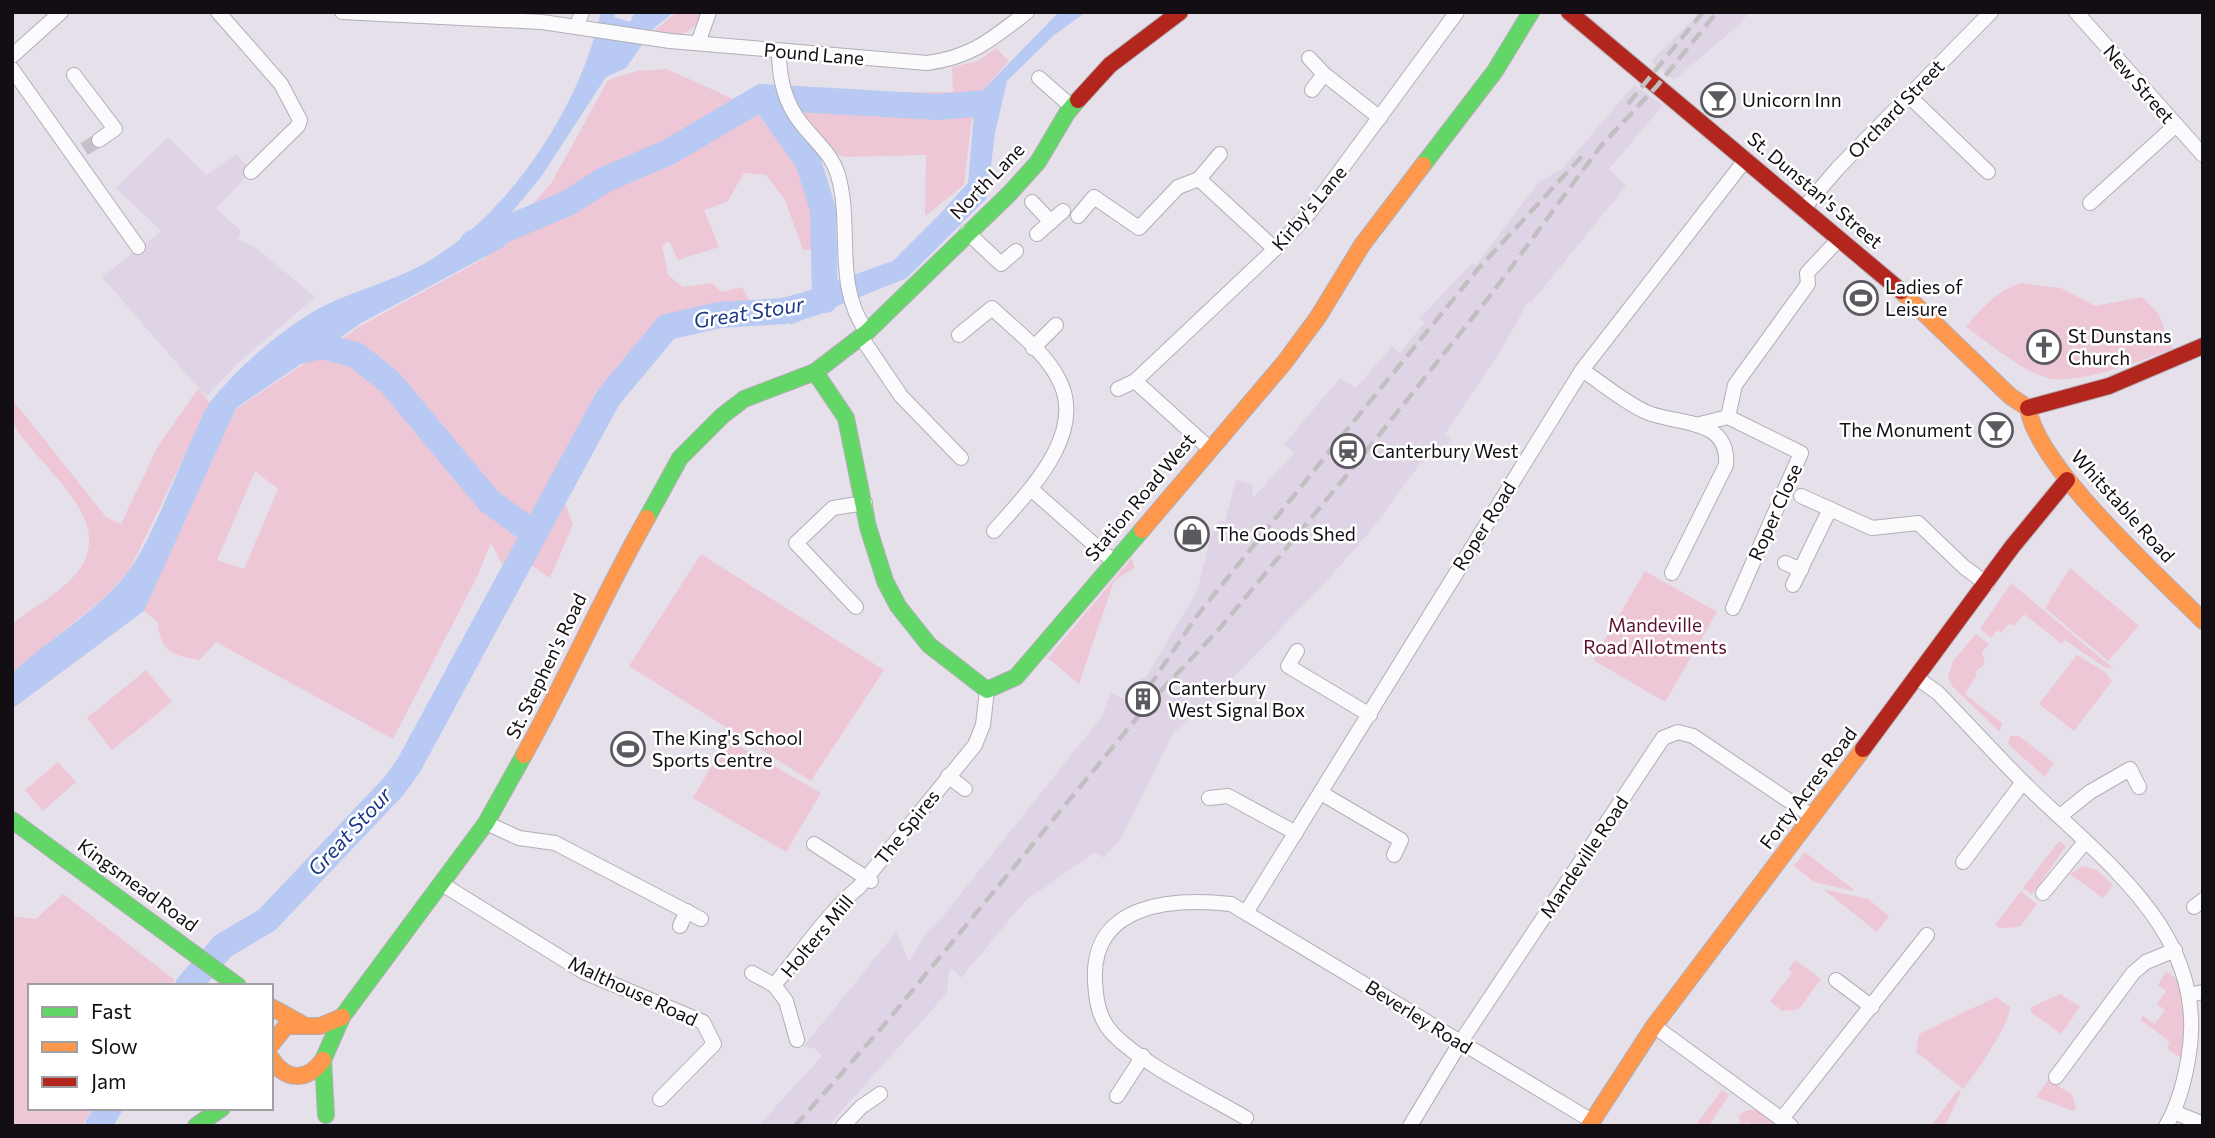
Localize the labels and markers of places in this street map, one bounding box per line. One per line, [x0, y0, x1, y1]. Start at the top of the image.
bar icon: Unicorn Inn [1699, 81, 1737, 119]
place label: Unicorn Inn [1742, 88, 1842, 111]
place label: Ladies of Leisure [1885, 275, 1963, 320]
sports icon: Ladies of Leisure [1842, 279, 1880, 317]
place label: St Dunstans Church [2068, 324, 2172, 369]
church icon: St Dunstans Church [2025, 328, 2063, 366]
bar icon: The Monument [1977, 411, 2015, 449]
place label: The Monument [1839, 418, 1972, 441]
station icon: Canterbury West [1329, 432, 1367, 470]
place label: Canterbury West [1372, 439, 1519, 462]
shop icon: The Goods Shed [1173, 515, 1211, 553]
place label: The Goods Shed [1216, 522, 1356, 545]
place label: Canterbury West Signal Box [1168, 676, 1305, 721]
building icon: Canterbury West Signal Box [1124, 680, 1162, 718]
place label: The King's School Sports Centre [652, 726, 803, 771]
sports icon: The King's School Sports Centre [609, 730, 647, 768]

